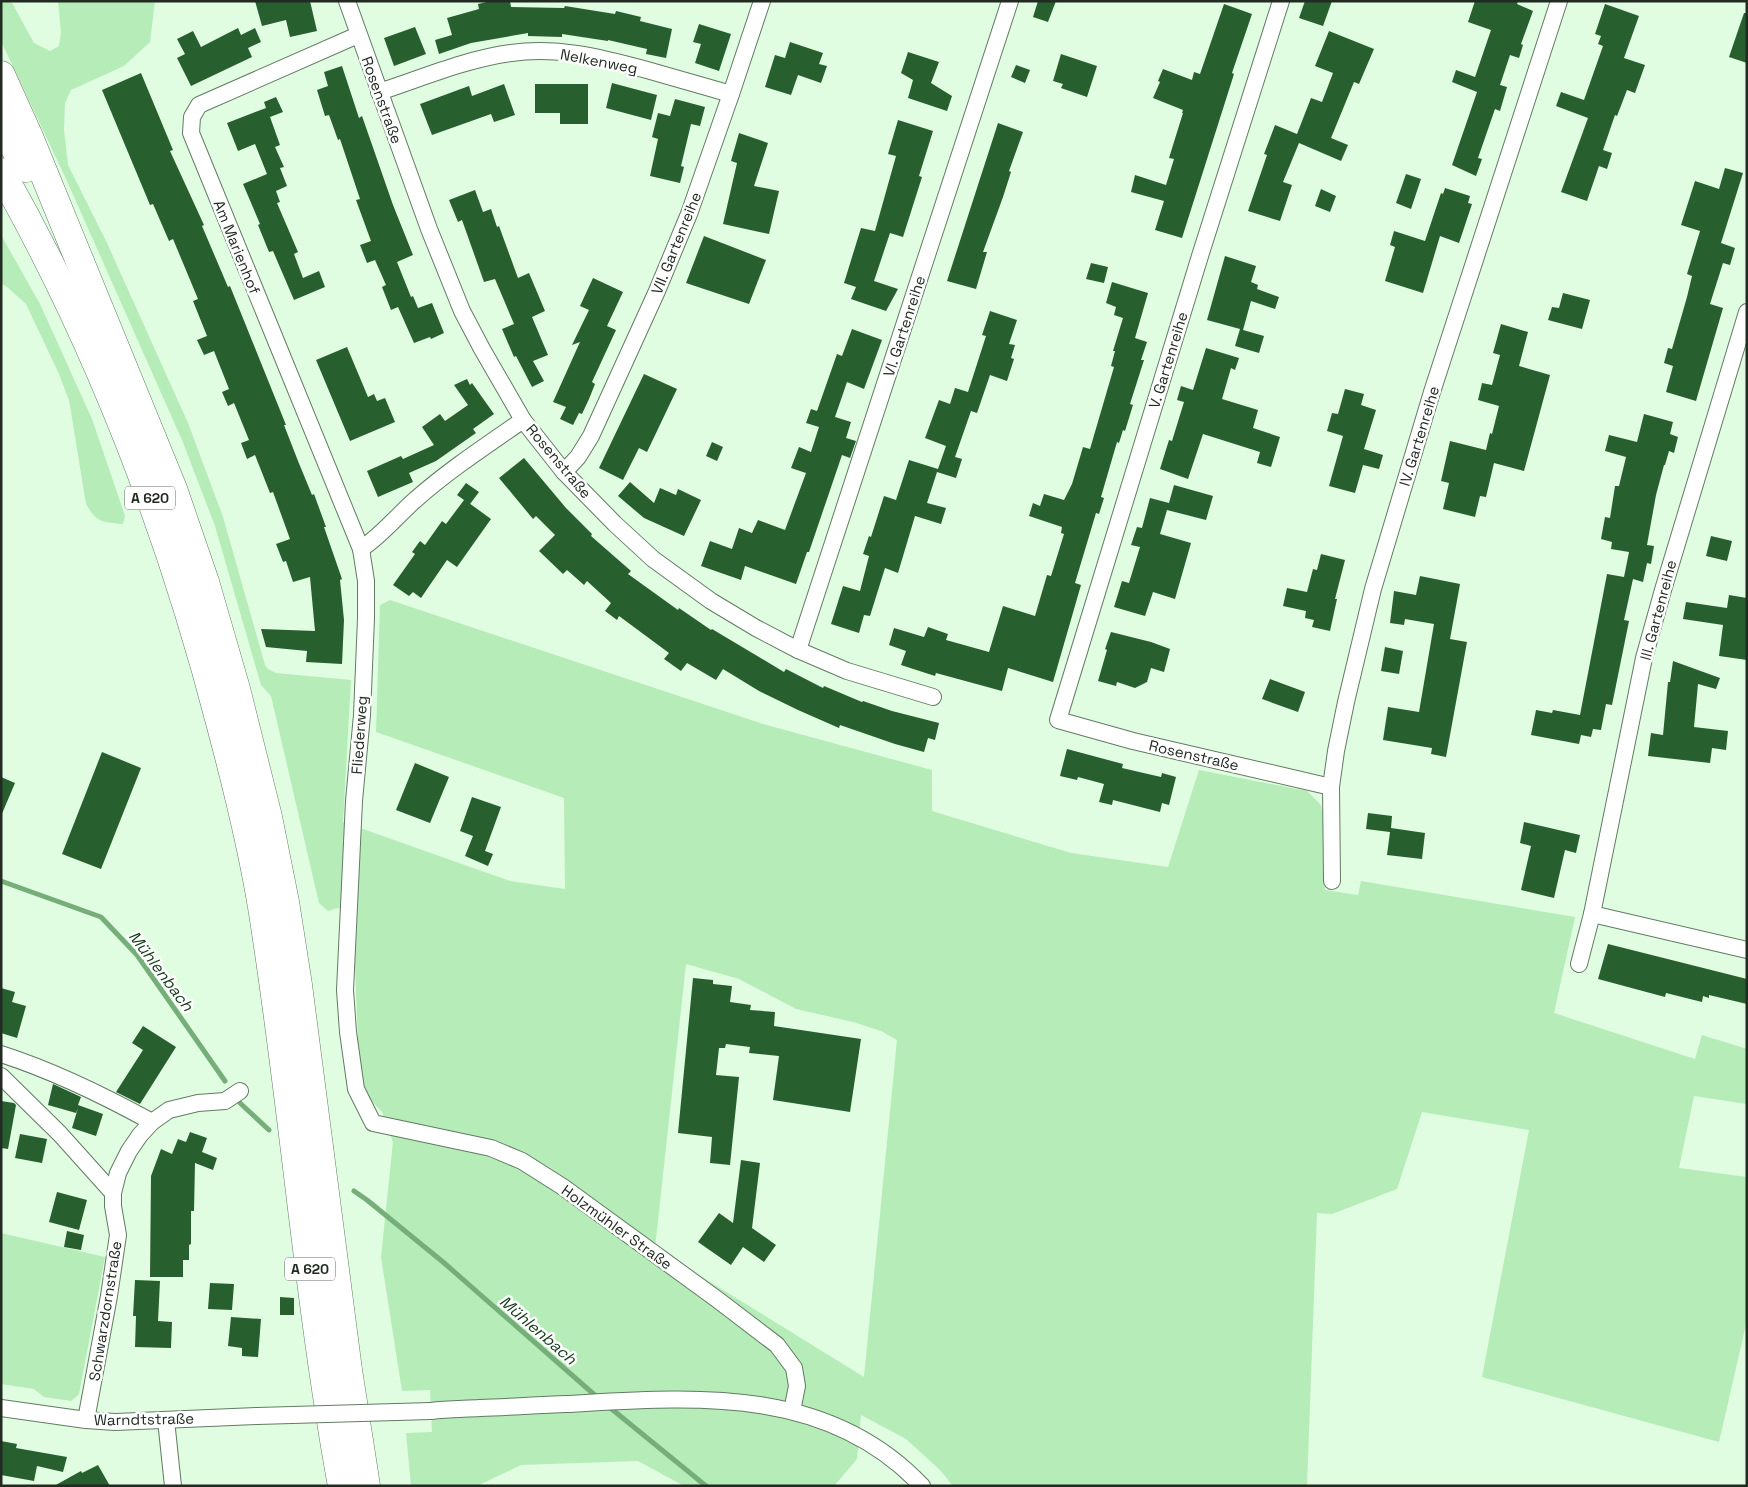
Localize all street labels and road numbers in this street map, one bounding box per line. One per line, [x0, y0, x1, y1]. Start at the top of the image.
street label: Nelkenweg [559, 44, 639, 78]
street label: Rosenstraße [357, 54, 407, 146]
street label: VII. Gartenreihe [647, 189, 705, 297]
street label: Am Marienhof [209, 197, 265, 297]
street label: VI. Gartenreihe [879, 273, 929, 379]
street label: V. Gartenreihe [1144, 309, 1192, 411]
street label: IV. Gartenreihe [1395, 383, 1443, 488]
street label: Rosenstraße [522, 420, 596, 502]
road number: A 620 [125, 486, 175, 509]
street label: III. Gartenreihe [1635, 558, 1681, 662]
street label: Fliederweg [347, 695, 371, 775]
street label: Rosenstraße [1147, 735, 1241, 775]
street label: Holzmühler Straße [558, 1180, 676, 1274]
street label: Schwarzdornstraße [85, 1239, 125, 1382]
road number: A 620 [285, 1258, 335, 1280]
street label: Warndtstraße [94, 1409, 194, 1429]

